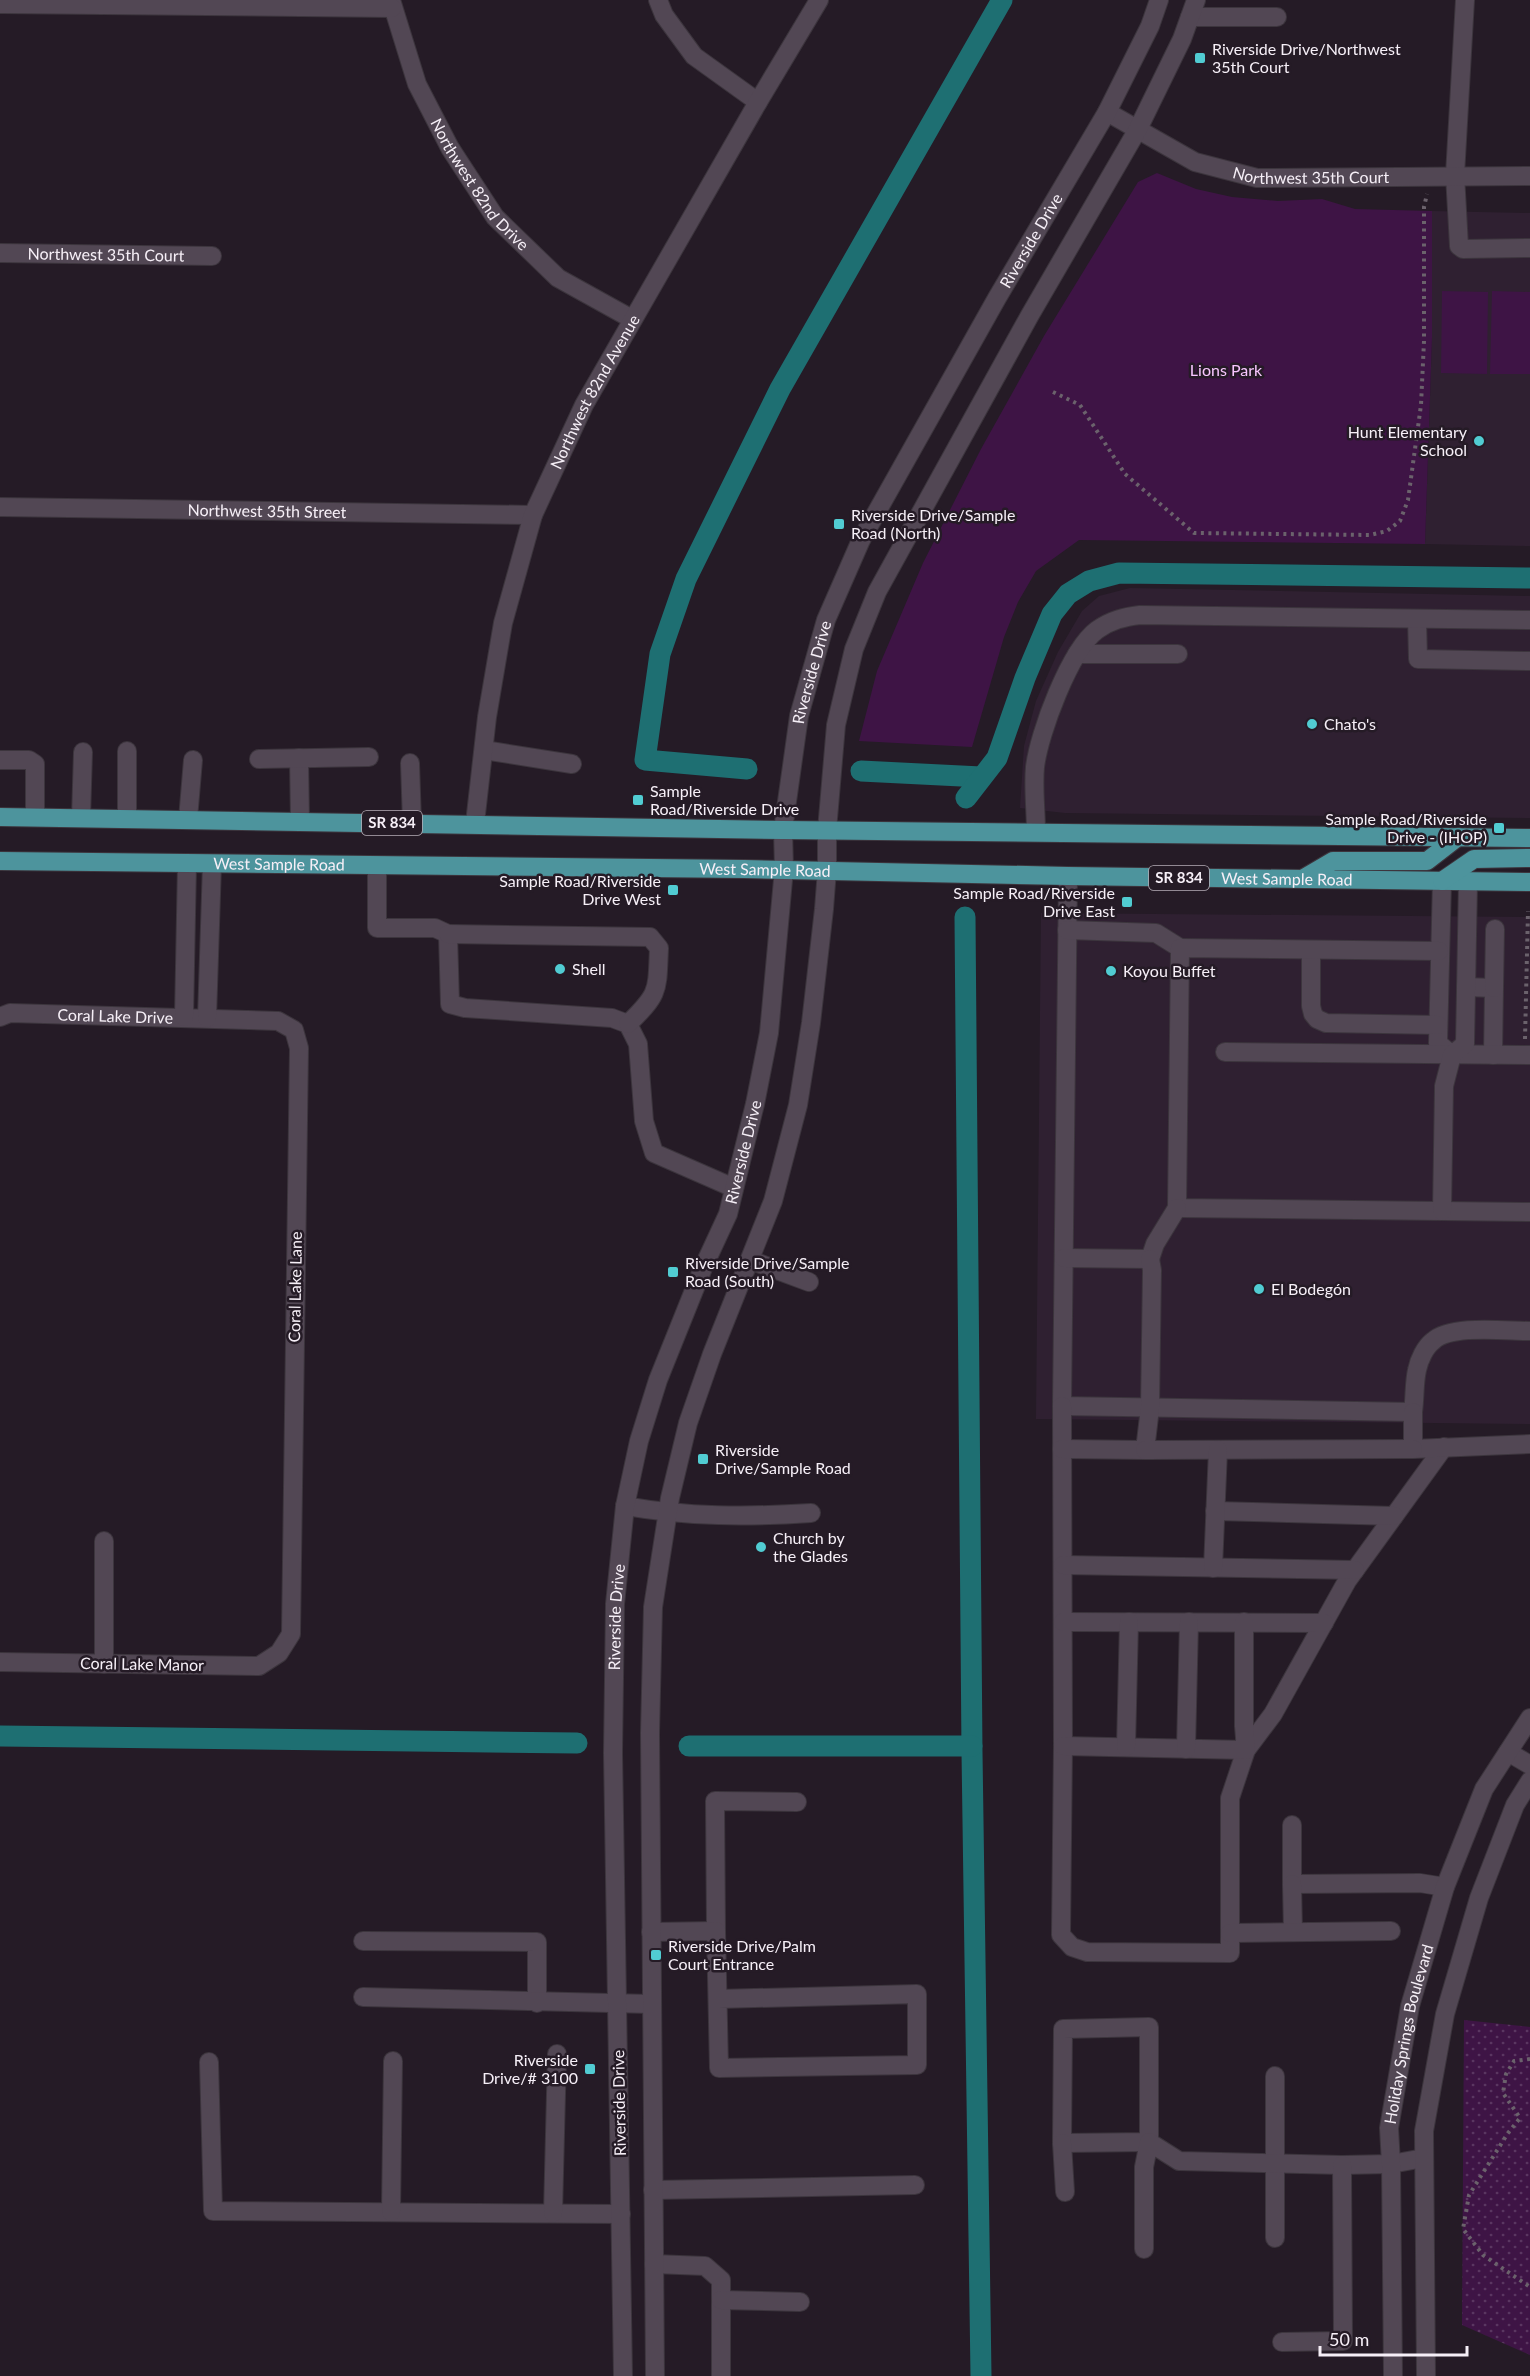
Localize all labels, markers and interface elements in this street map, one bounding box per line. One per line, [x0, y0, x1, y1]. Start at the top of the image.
place label: Riverside Drive/Northwest 35th Court [1212, 39, 1401, 76]
marker: Riverside Drive/Northwest 35th Court [1193, 51, 1207, 65]
street label: Northwest 82nd Drive [427, 115, 533, 254]
street label: Northwest 35th Court [1231, 162, 1389, 187]
street label: Riverside Drive [995, 190, 1066, 291]
street label: Northwest 35th Court [28, 243, 185, 265]
street label: Northwest 82nd Avenue [546, 311, 643, 472]
park label: Lions Park [1190, 360, 1263, 379]
place label: Hunt Elementary School [1348, 422, 1468, 459]
marker: Hunt Elementary School [1472, 434, 1486, 448]
street label: Northwest 35th Street [187, 500, 347, 521]
place label: Riverside Drive/Sample Road (North) [851, 505, 1016, 542]
marker: Riverside Drive/Sample Road (North) [832, 517, 846, 531]
street label: Riverside Drive [788, 618, 834, 725]
place label: Chato's [1324, 714, 1376, 733]
marker: Chato's [1305, 717, 1319, 731]
place label: Sample Road/Riverside Drive [650, 781, 799, 818]
marker: Sample Road/Riverside Drive [631, 793, 645, 807]
place label: Sample Road/Riverside Drive - (IHOP) [1325, 809, 1487, 846]
road number: SR 834 [362, 811, 422, 835]
marker: Sample Road/Riverside Drive - (IHOP) [1492, 821, 1506, 835]
street label: West Sample Road [213, 853, 345, 874]
street label: West Sample Road [699, 859, 831, 880]
road number: SR 834 [1149, 866, 1209, 890]
street label: West Sample Road [1221, 868, 1353, 889]
place label: Sample Road/Riverside Drive West [499, 871, 661, 908]
marker: Sample Road/Riverside Drive West [666, 883, 680, 897]
place label: Sample Road/Riverside Drive East [953, 883, 1115, 920]
marker: Sample Road/Riverside Drive East [1120, 895, 1134, 909]
place label: Shell [572, 959, 605, 978]
place label: Koyou Buffet [1123, 961, 1216, 980]
marker: Shell [553, 962, 567, 976]
marker: Koyou Buffet [1104, 964, 1118, 978]
street label: Coral Lake Drive [57, 1004, 173, 1027]
street label: Riverside Drive [721, 1098, 765, 1206]
street label: Coral Lake Lane [284, 1231, 305, 1343]
place label: Riverside Drive/Sample Road (South) [685, 1253, 850, 1290]
marker: Riverside Drive/Sample Road (South) [666, 1265, 680, 1279]
place label: El Bodegón [1271, 1279, 1351, 1298]
marker: El Bodegón [1252, 1282, 1266, 1296]
place label: Riverside Drive/Sample Road [715, 1440, 851, 1477]
marker: Riverside Drive/Sample Road [696, 1452, 710, 1466]
place label: Church by the Glades [773, 1528, 848, 1565]
marker: Church by the Glades [754, 1540, 768, 1554]
street label: Riverside Drive [604, 1563, 628, 1670]
street label: Coral Lake Manor [80, 1653, 204, 1674]
place label: Riverside Drive/Palm Court Entrance [668, 1936, 816, 1973]
street label: Holiday Springs Boulevard [1380, 1942, 1437, 2125]
marker: Riverside Drive/Palm Court Entrance [649, 1948, 663, 1962]
place label: Riverside Drive/# 3100 [482, 2050, 578, 2087]
street label: Riverside Drive [608, 2050, 629, 2156]
marker: Riverside Drive/# 3100 [583, 2062, 597, 2076]
scale bar [1320, 2319, 1467, 2357]
text: 50 m [1329, 2328, 1369, 2350]

